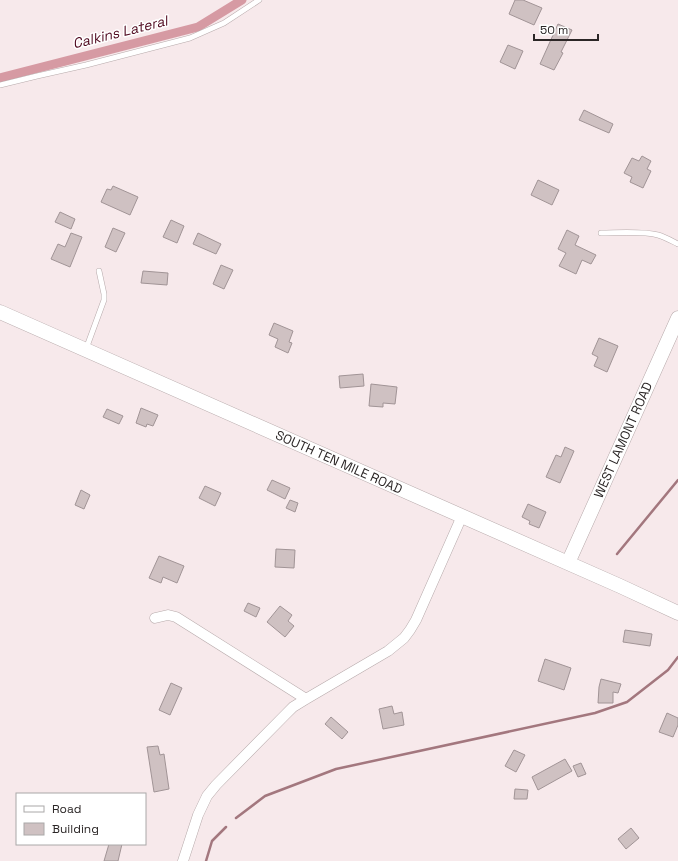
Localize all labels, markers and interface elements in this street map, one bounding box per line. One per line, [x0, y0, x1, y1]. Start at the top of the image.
water label: Calkins Lateral [71, 11, 171, 52]
scale bar [534, 16, 598, 42]
text: 50 m [540, 22, 568, 38]
street label: WEST LAMONT ROAD [590, 379, 656, 501]
street label: SOUTH TEN MILE ROAD [273, 426, 405, 498]
legend [16, 793, 146, 845]
text: Road [52, 801, 81, 817]
text: Building [52, 821, 99, 837]

